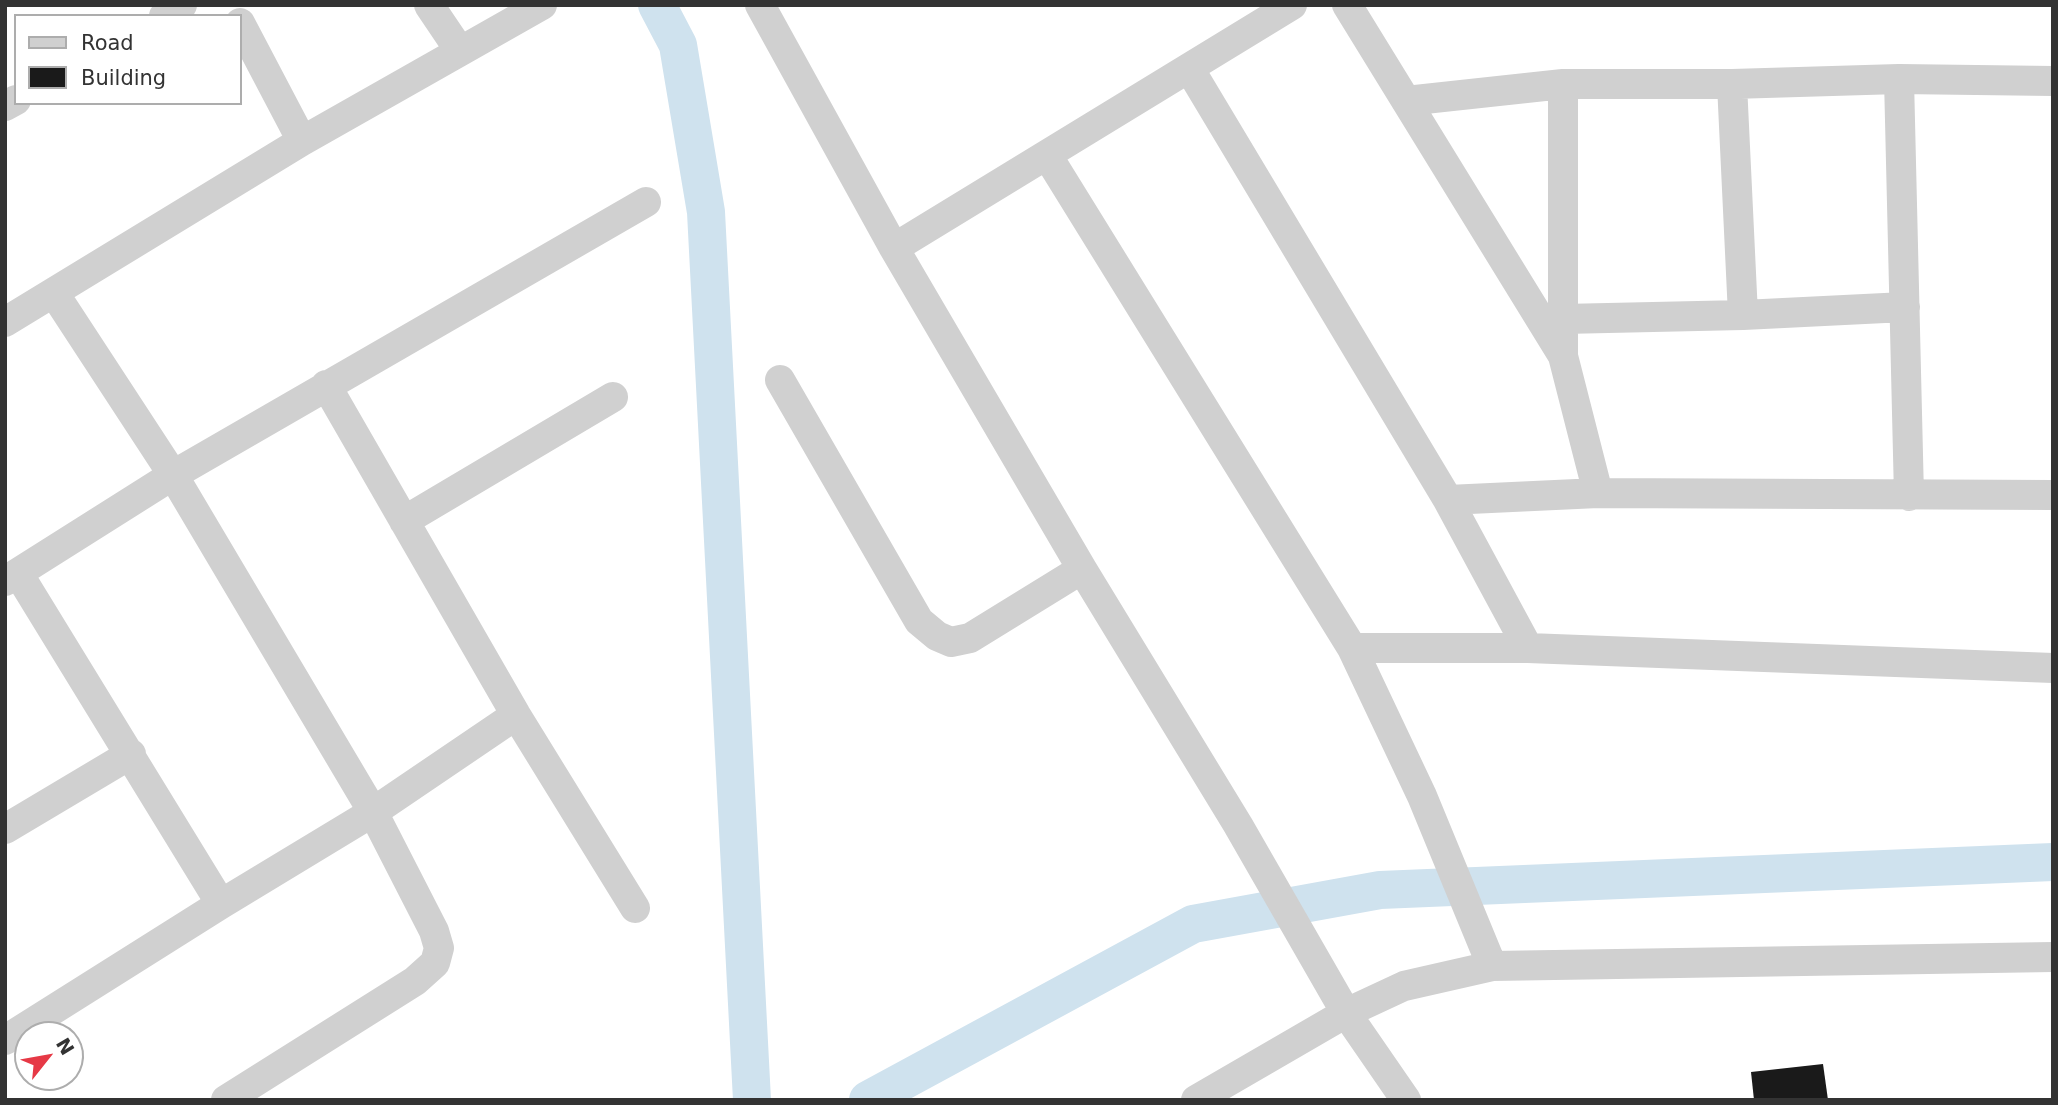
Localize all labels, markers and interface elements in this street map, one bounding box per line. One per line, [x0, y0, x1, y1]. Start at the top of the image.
legend [14, 14, 242, 105]
text: Road [81, 31, 134, 55]
text: Building [81, 66, 166, 90]
north arrow [14, 1021, 84, 1091]
text: N [52, 1034, 79, 1059]

